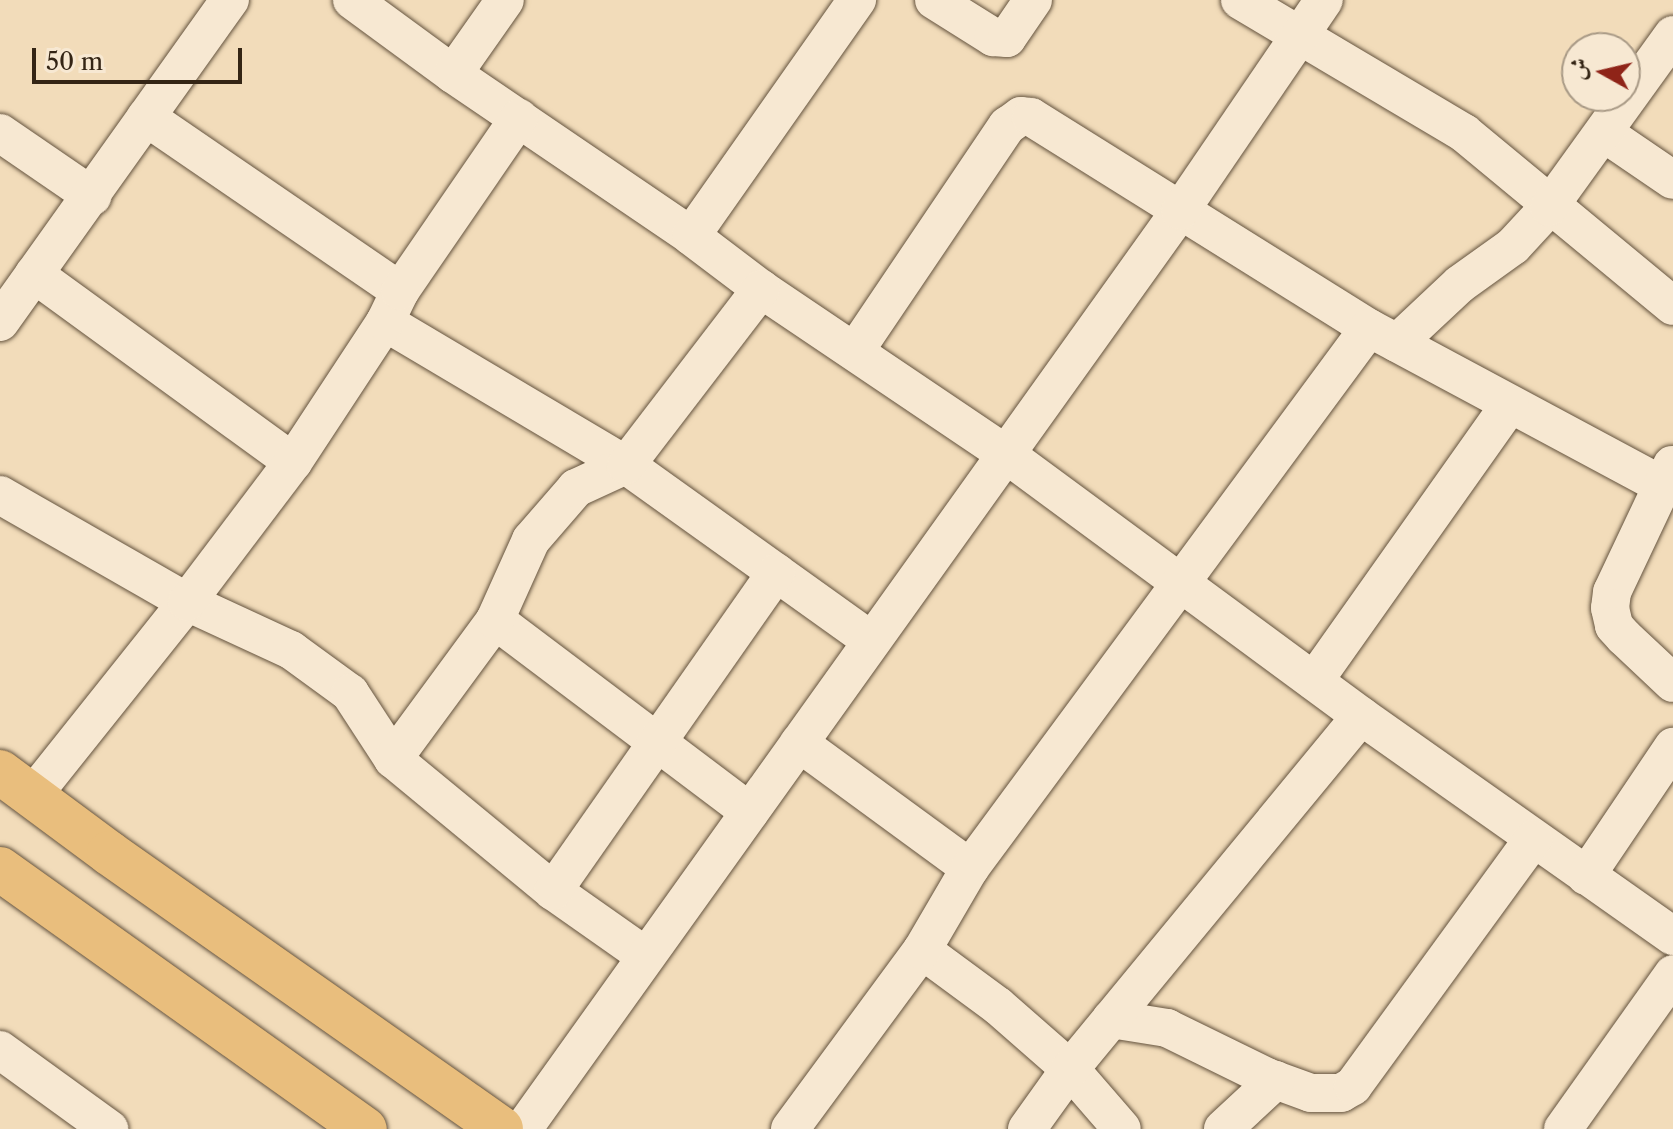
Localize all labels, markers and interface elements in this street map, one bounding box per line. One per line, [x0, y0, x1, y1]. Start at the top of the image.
scale bar [36, 32, 246, 82]
north arrow [1561, 32, 1641, 112]
text: 50 m [46, 47, 103, 76]
text: ش [1564, 56, 1594, 82]

